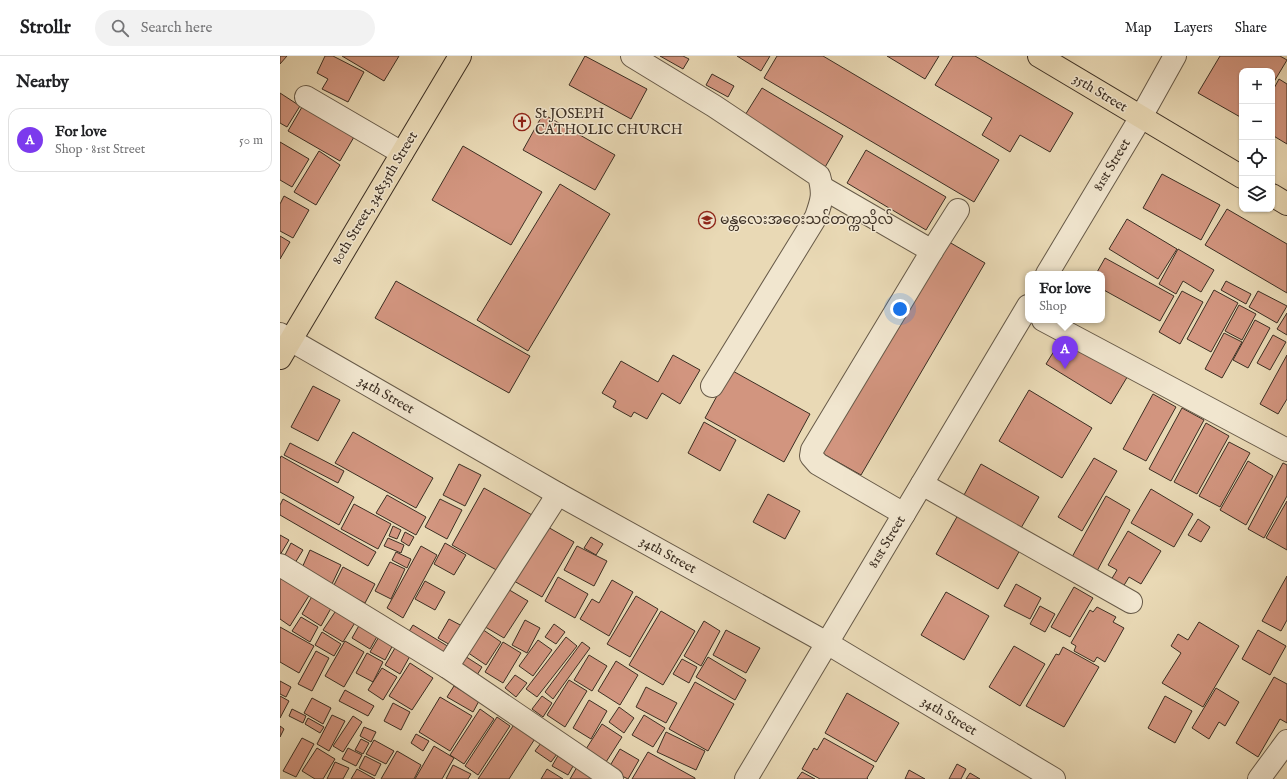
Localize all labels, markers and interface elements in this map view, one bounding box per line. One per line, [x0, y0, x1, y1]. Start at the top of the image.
search box [95, 10, 375, 46]
text: Strollr [20, 16, 71, 40]
icon: search [109, 17, 131, 39]
text: Search here [141, 18, 212, 37]
text: Map [1125, 19, 1152, 37]
text: Layers [1174, 19, 1213, 37]
text: Share [1235, 19, 1267, 37]
map controls [1239, 68, 1275, 212]
button: + [1239, 68, 1275, 104]
street label: 35th Street [1069, 70, 1131, 116]
text: Nearby [16, 72, 69, 93]
button: − [1239, 104, 1275, 140]
place label: St JOSEPH CATHOLIC CHURCH [535, 105, 683, 139]
church icon: St JOSEPH CATHOLIC CHURCH [512, 112, 532, 132]
text: For love [55, 122, 107, 141]
street label: 80th Street, 34&35th Street [328, 128, 422, 268]
text: A [26, 132, 34, 149]
text: 50 m [239, 132, 263, 149]
street label: 81st Street [1089, 135, 1135, 195]
button: locate [1239, 140, 1275, 176]
text: Shop · 81st Street [55, 141, 145, 158]
button: layers [1239, 176, 1275, 212]
place label: မန္တလေးအဝေးသင်တက္ကသိုလ် [720, 209, 893, 231]
school or university icon: မန္တလေးအဝေးသင်တက္ကသိုလ် [697, 210, 717, 230]
popup [1025, 271, 1105, 323]
text: For love [1039, 279, 1091, 298]
text: Shop [1039, 298, 1067, 315]
your location [890, 299, 910, 319]
pin: A [1052, 336, 1078, 369]
street label: 34th Street [355, 372, 418, 418]
street label: 81st Street [864, 512, 910, 572]
street label: 34th Street [636, 532, 700, 578]
street label: 34th Street [918, 692, 980, 740]

